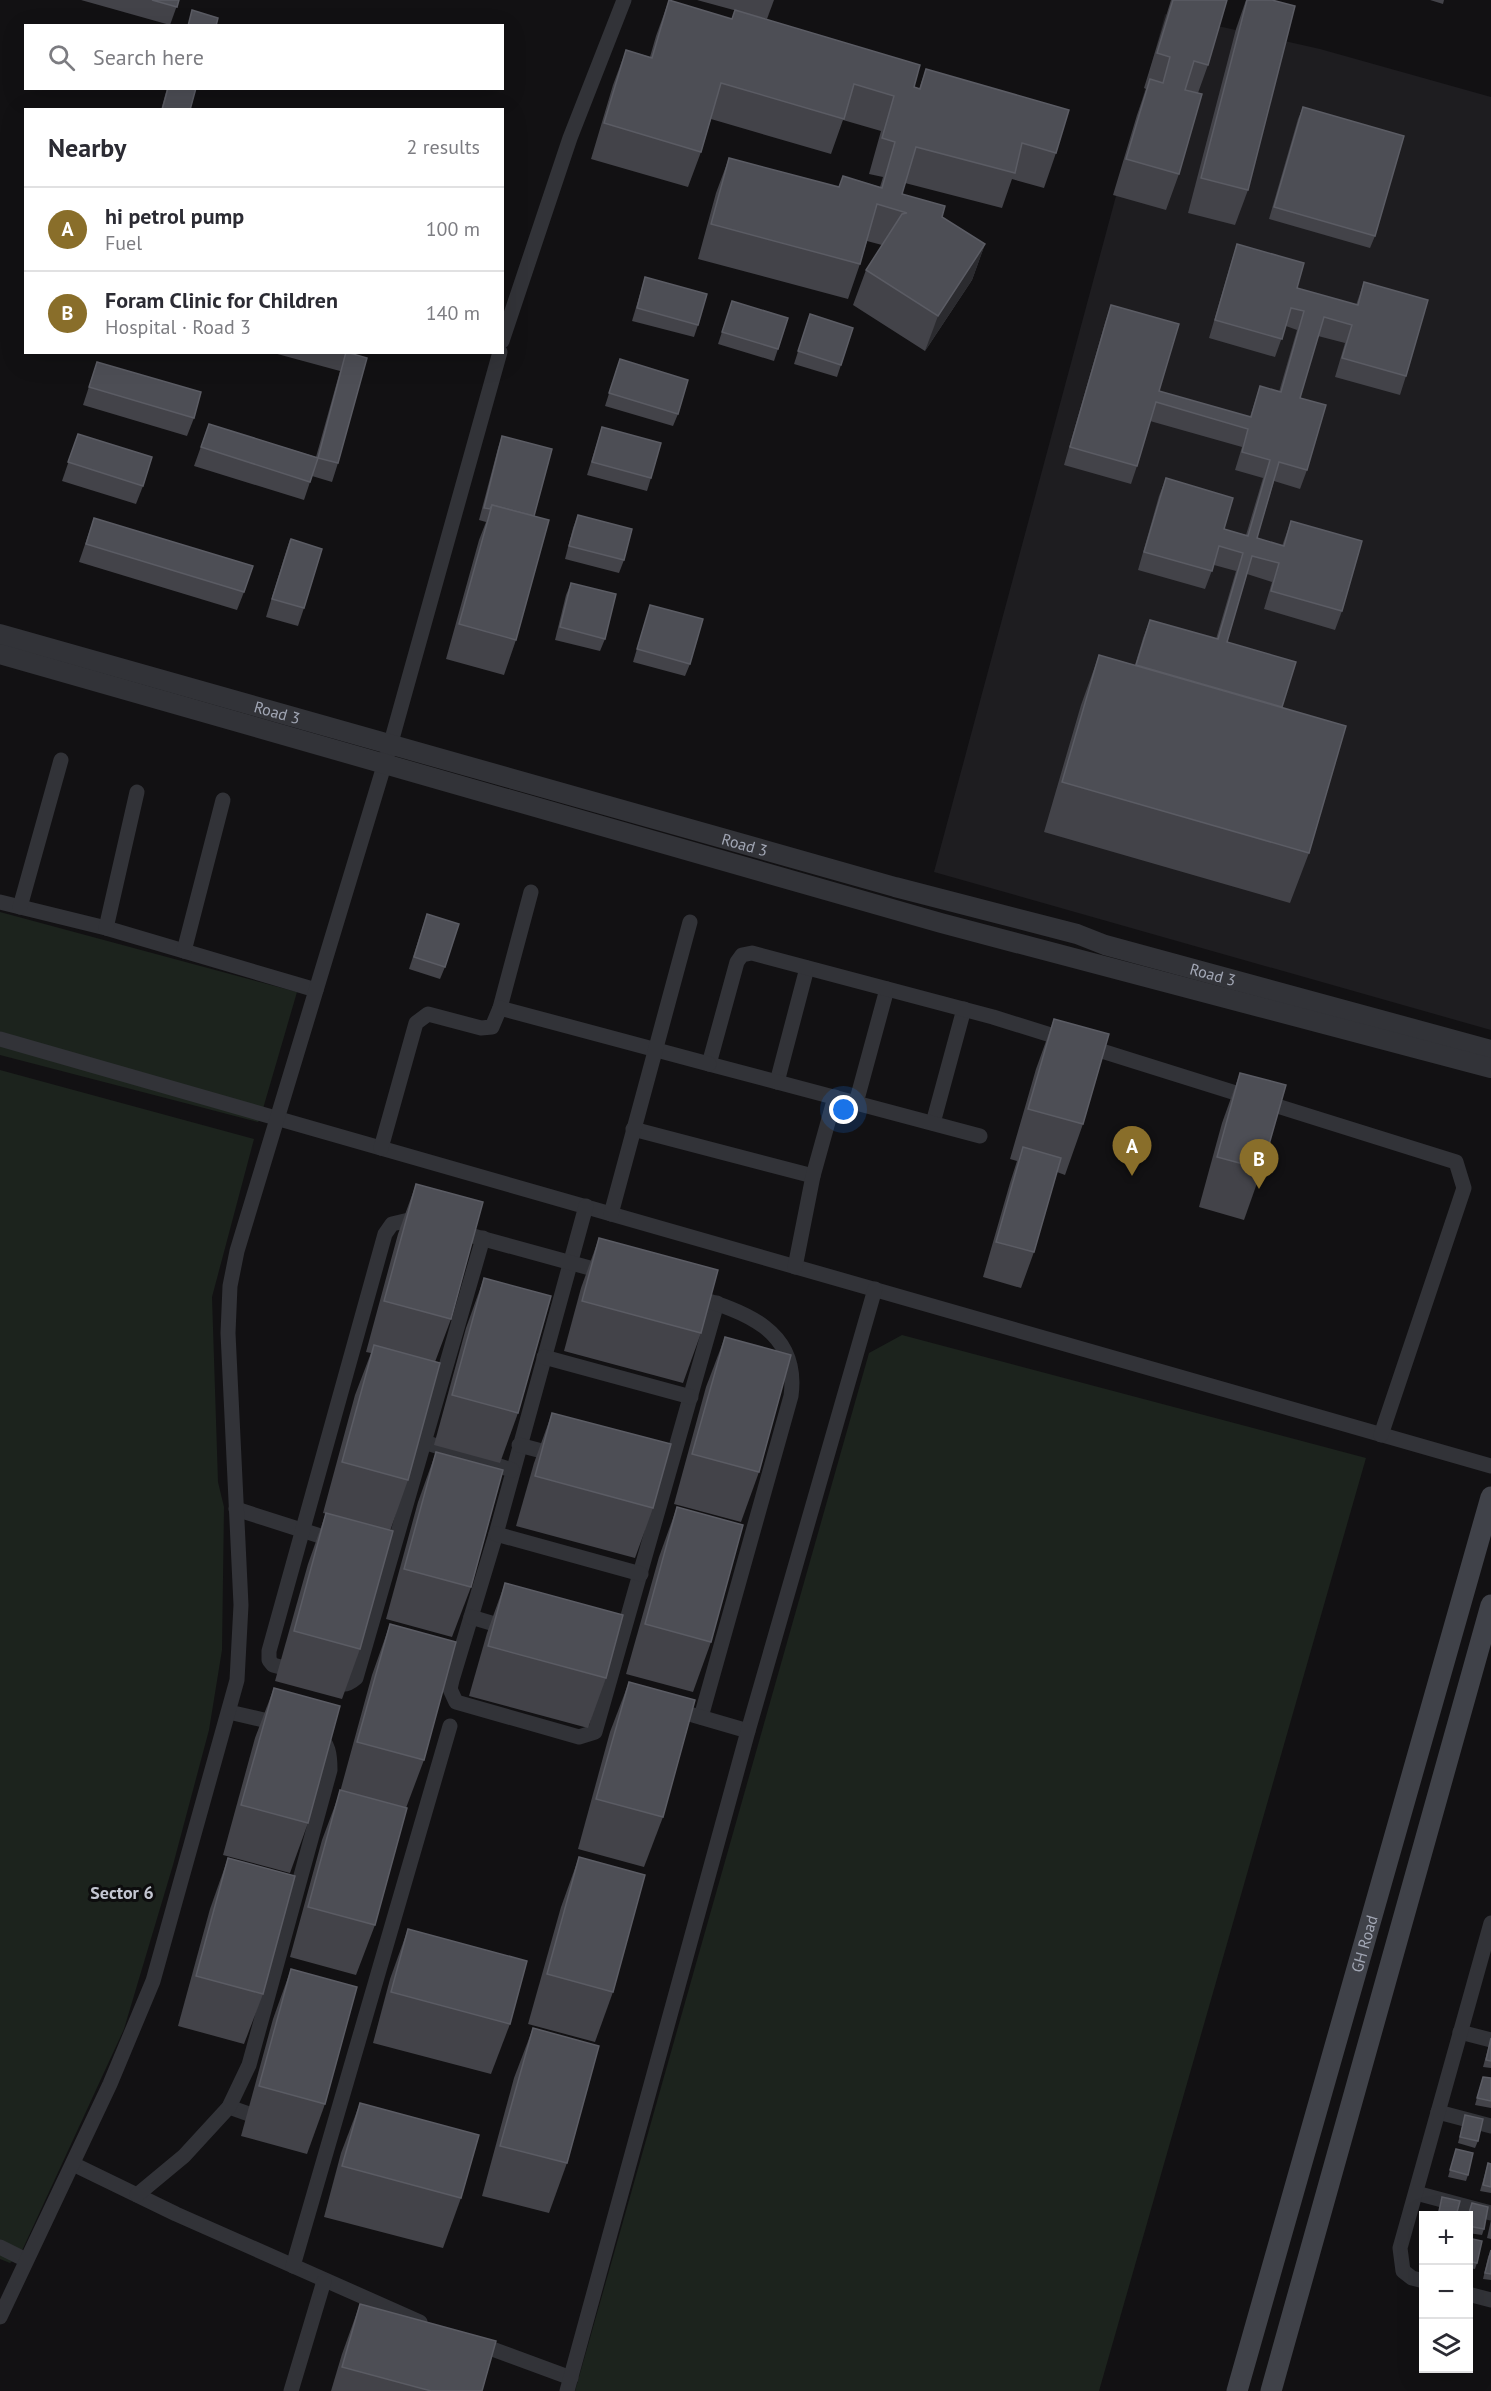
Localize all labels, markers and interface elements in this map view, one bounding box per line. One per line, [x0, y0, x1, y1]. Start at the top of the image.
search box [24, 24, 504, 90]
icon: search [45, 41, 78, 74]
text: Search here [93, 43, 204, 71]
text: Nearby [48, 131, 126, 164]
text: 2 results [407, 134, 480, 160]
text: hi petrol pump [105, 202, 244, 230]
text: A [61, 216, 74, 242]
text: 100 m [426, 216, 480, 242]
text: Fuel [105, 230, 142, 256]
text: Foram Clinic for Children [105, 286, 338, 314]
text: B [62, 300, 73, 326]
text: 140 m [426, 300, 480, 326]
text: Hospital · Road 3 [105, 314, 251, 340]
street label: Road 3 [252, 696, 302, 728]
street label: Road 3 [720, 829, 770, 861]
street label: Road 3 [1188, 959, 1238, 990]
your location [829, 1095, 858, 1124]
pin: A [1112, 1126, 1152, 1176]
pin: B [1240, 1140, 1278, 1189]
district label: Sector 6 [90, 1881, 154, 1904]
street label: GH Road [1346, 1913, 1382, 1975]
map controls [1419, 2211, 1473, 2373]
button: + [1419, 2211, 1473, 2265]
button: − [1419, 2265, 1473, 2319]
button: layers [1419, 2319, 1473, 2373]

